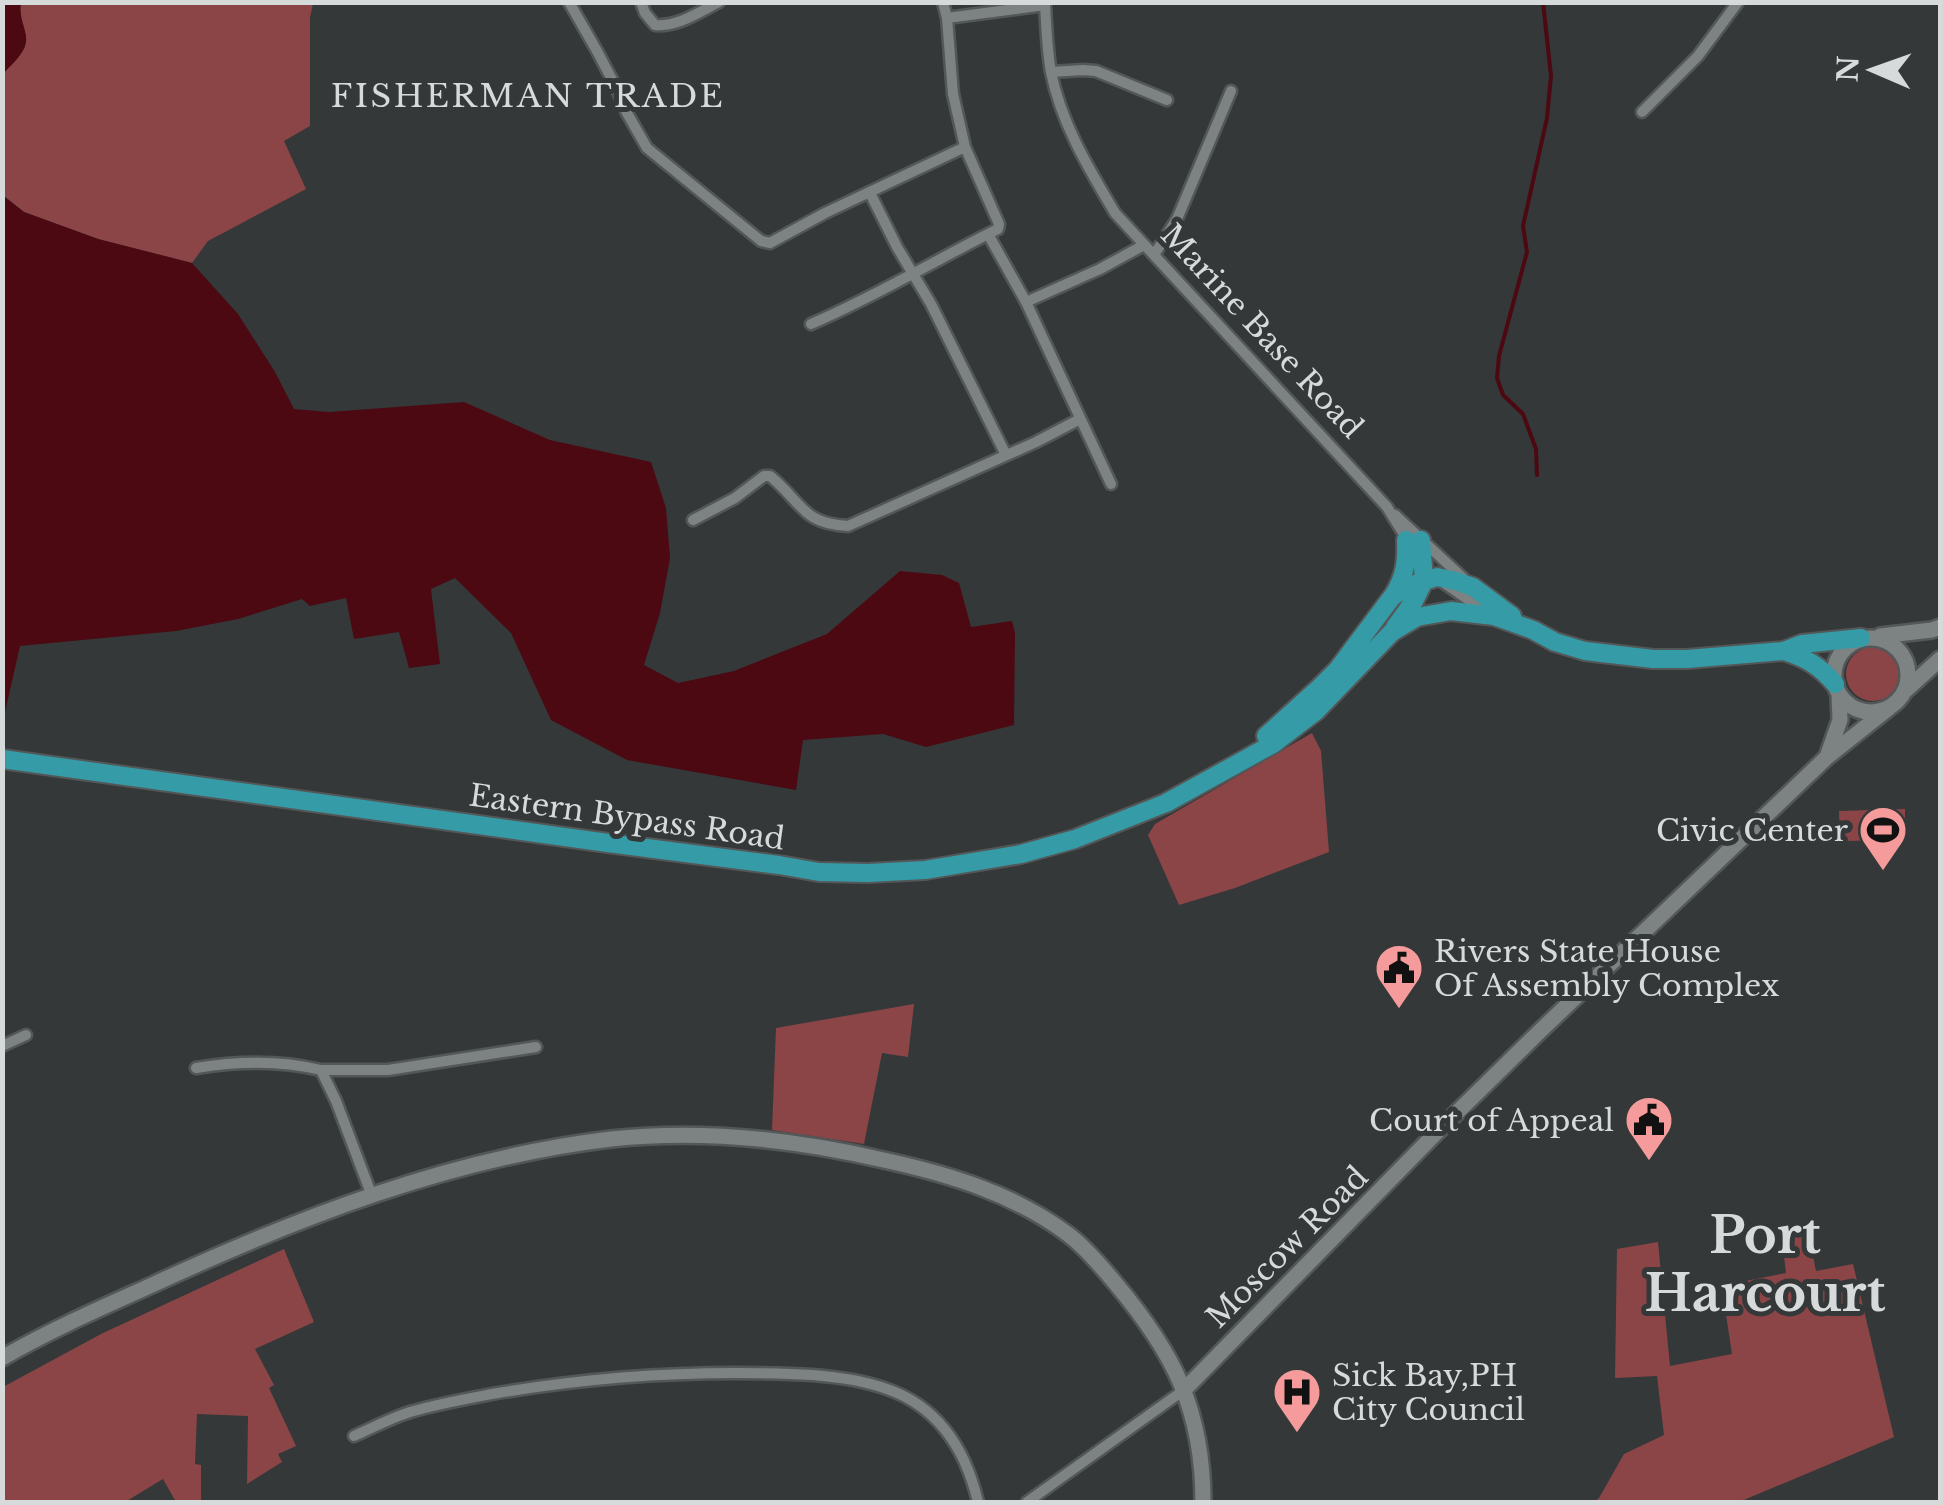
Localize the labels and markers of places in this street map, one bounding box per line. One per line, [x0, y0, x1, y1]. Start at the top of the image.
sports icon: Civic Center [1857, 804, 1909, 872]
place label: Civic Center [1656, 812, 1849, 849]
place label: Rivers State House Of Assembly Complex [1434, 933, 1779, 1004]
public building icon: Rivers State House Of Assembly Complex [1373, 942, 1425, 1010]
public building icon: Court of Appeal [1623, 1094, 1675, 1162]
place label: Court of Appeal [1369, 1102, 1614, 1139]
place label: Sick Bay,PH City Council [1332, 1357, 1525, 1428]
hospital icon: Sick Bay,PH City Council [1271, 1366, 1323, 1434]

